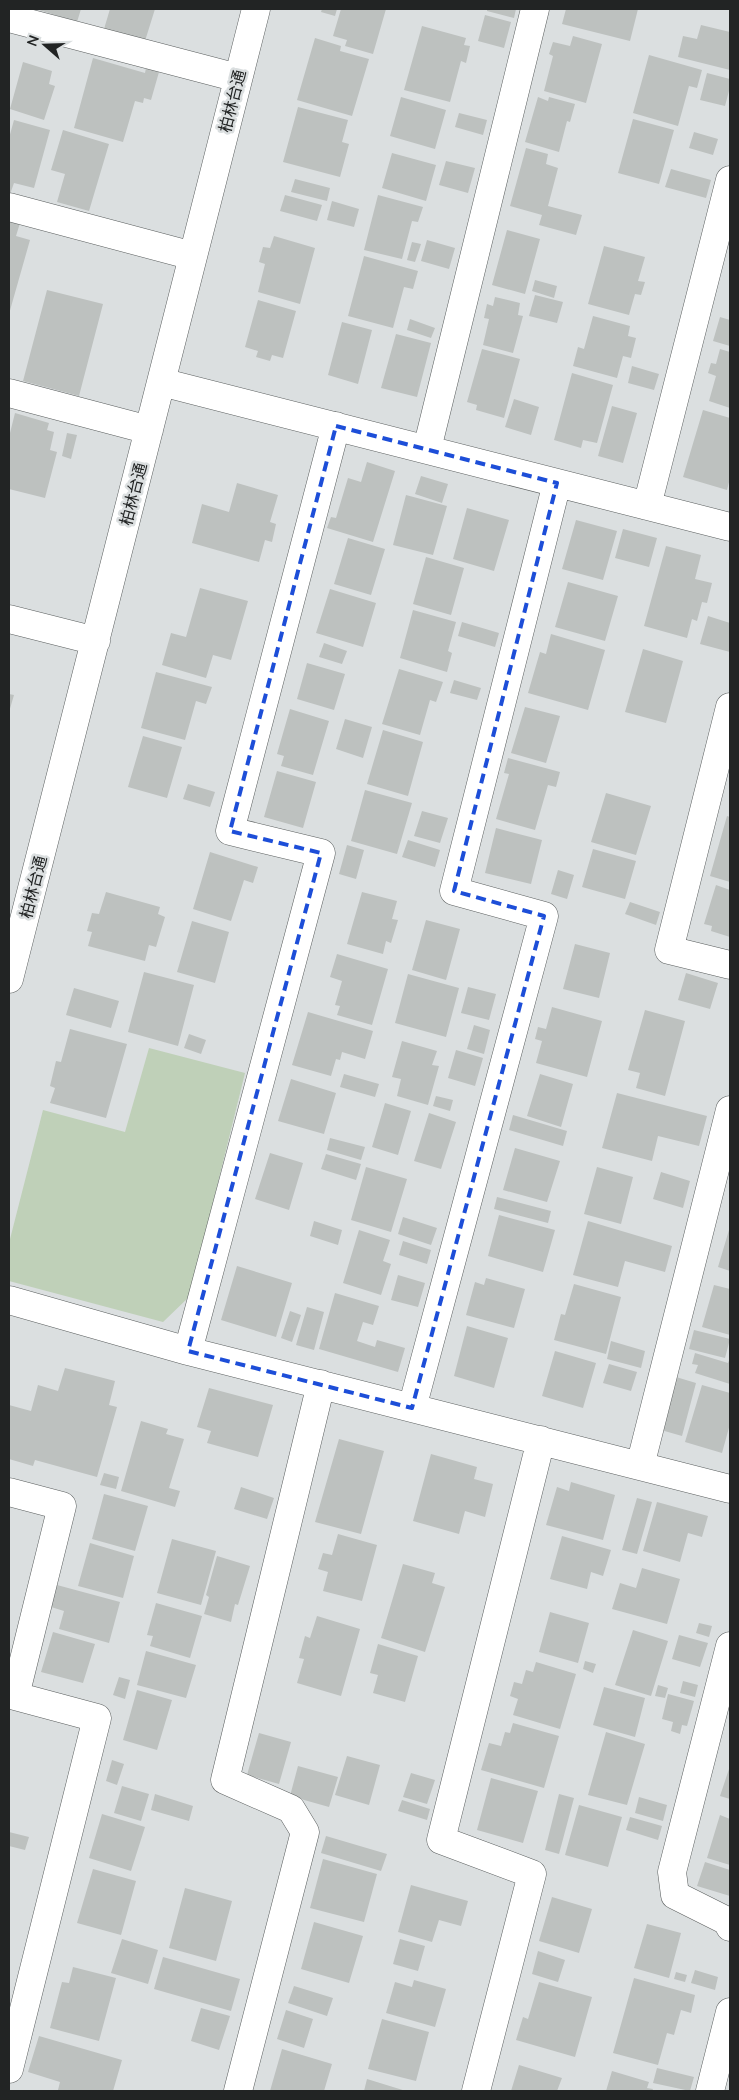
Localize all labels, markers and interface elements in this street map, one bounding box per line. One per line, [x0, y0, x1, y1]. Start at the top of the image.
north arrow [20, 20, 70, 70]
text: N [23, 33, 44, 49]
street label: 柏林台通 [215, 68, 251, 135]
street label: 柏林台通 [116, 461, 152, 528]
street label: 柏林台通 [16, 854, 52, 921]

